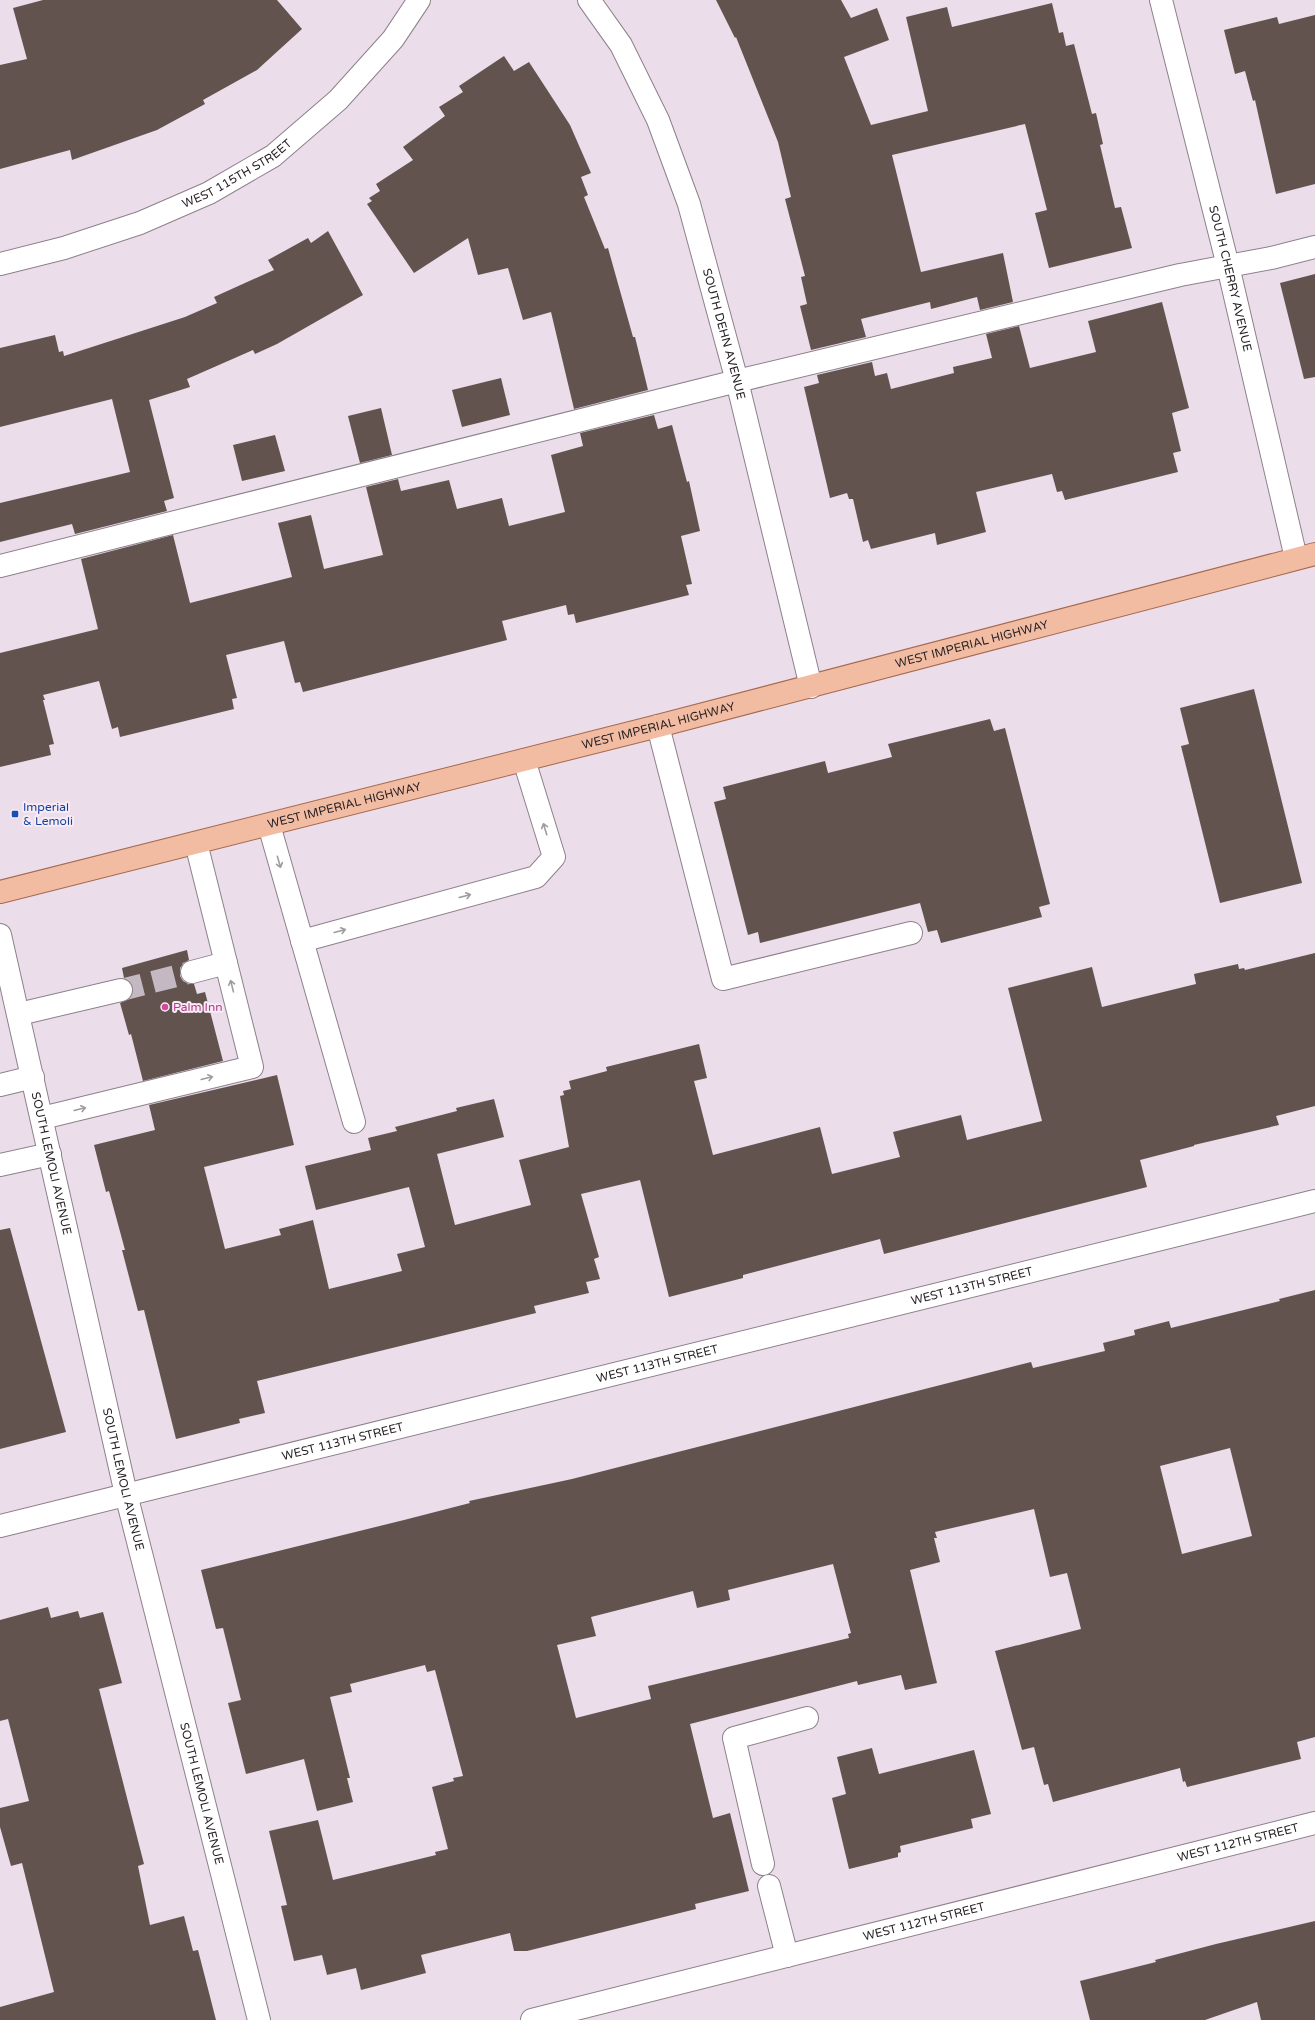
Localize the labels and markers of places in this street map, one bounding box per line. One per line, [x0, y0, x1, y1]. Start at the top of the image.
place label: Imperial & Lemoli [23, 800, 73, 828]
marker: Imperial & Lemoli [10, 809, 20, 819]
place label: Palm Inn [173, 1000, 223, 1014]
marker: Palm Inn [160, 1002, 170, 1012]

